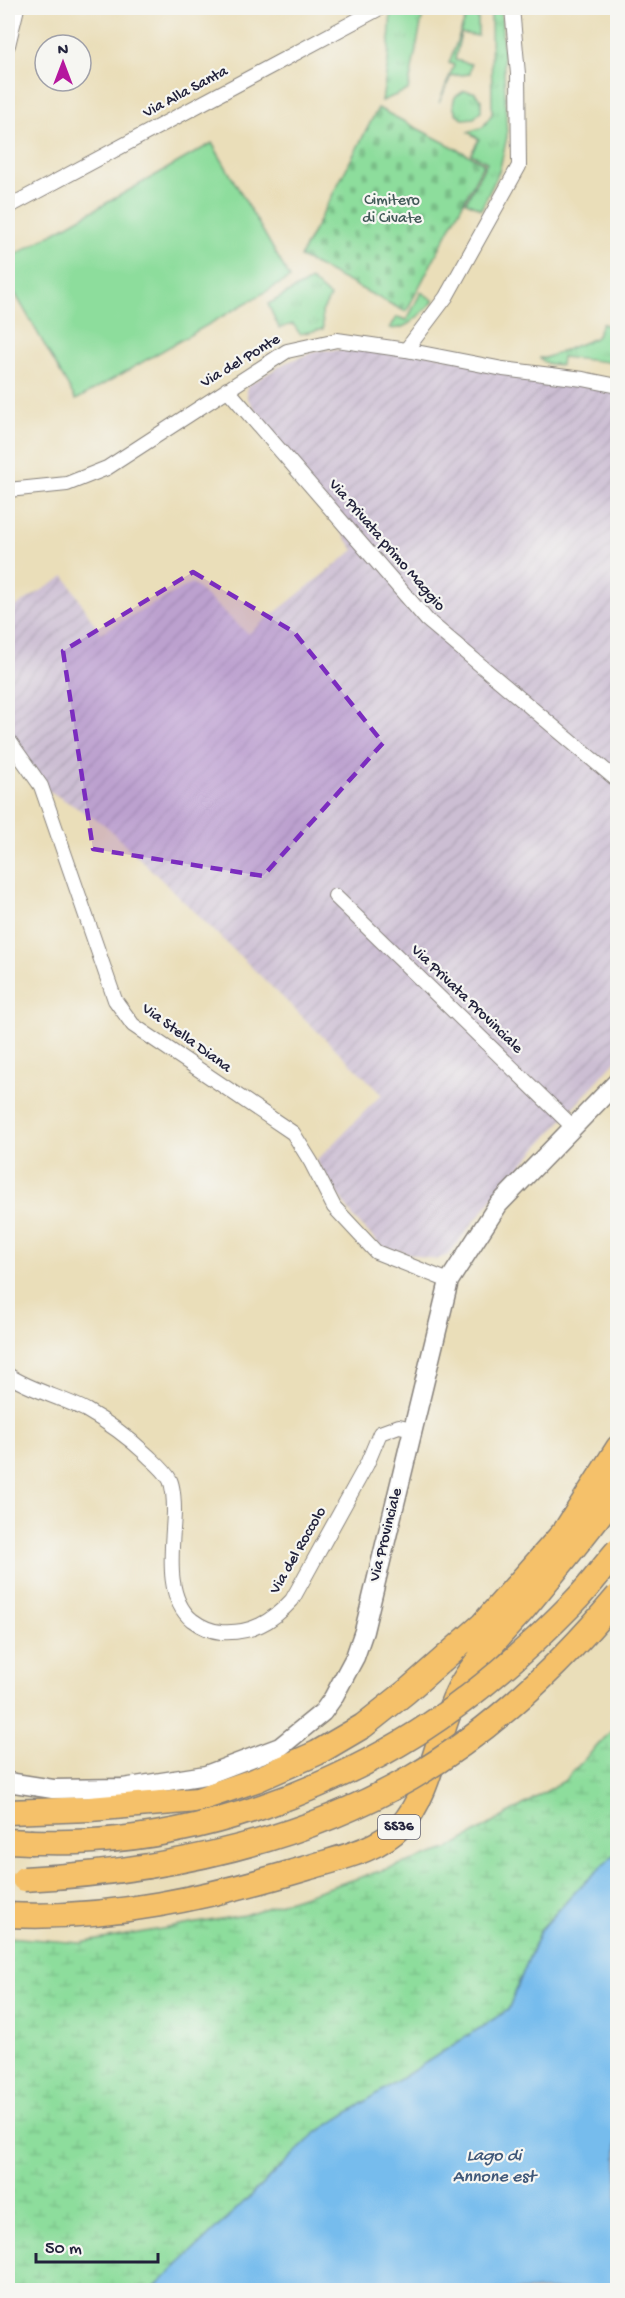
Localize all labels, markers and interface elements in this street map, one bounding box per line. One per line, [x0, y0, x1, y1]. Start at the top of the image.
north arrow [33, 33, 93, 93]
text: N [58, 42, 69, 61]
street label: Via Alla Santa [139, 62, 233, 124]
park label: Cimitero di Civate [362, 192, 422, 229]
street label: Via del Ponte [197, 330, 285, 394]
street label: Via Privata primo Maggio [323, 475, 448, 616]
street label: Via Privata Provinciale [405, 941, 527, 1059]
street label: Via Stella Diana [137, 1000, 235, 1079]
street label: Via Provinciale [366, 1486, 408, 1585]
street label: Via del Roccolo [266, 1504, 332, 1599]
road number: SS36 [378, 1815, 420, 1839]
water label: Lago di Annone est [453, 2146, 539, 2188]
scale bar [36, 2226, 158, 2264]
text: 50 m [45, 2239, 82, 2260]

